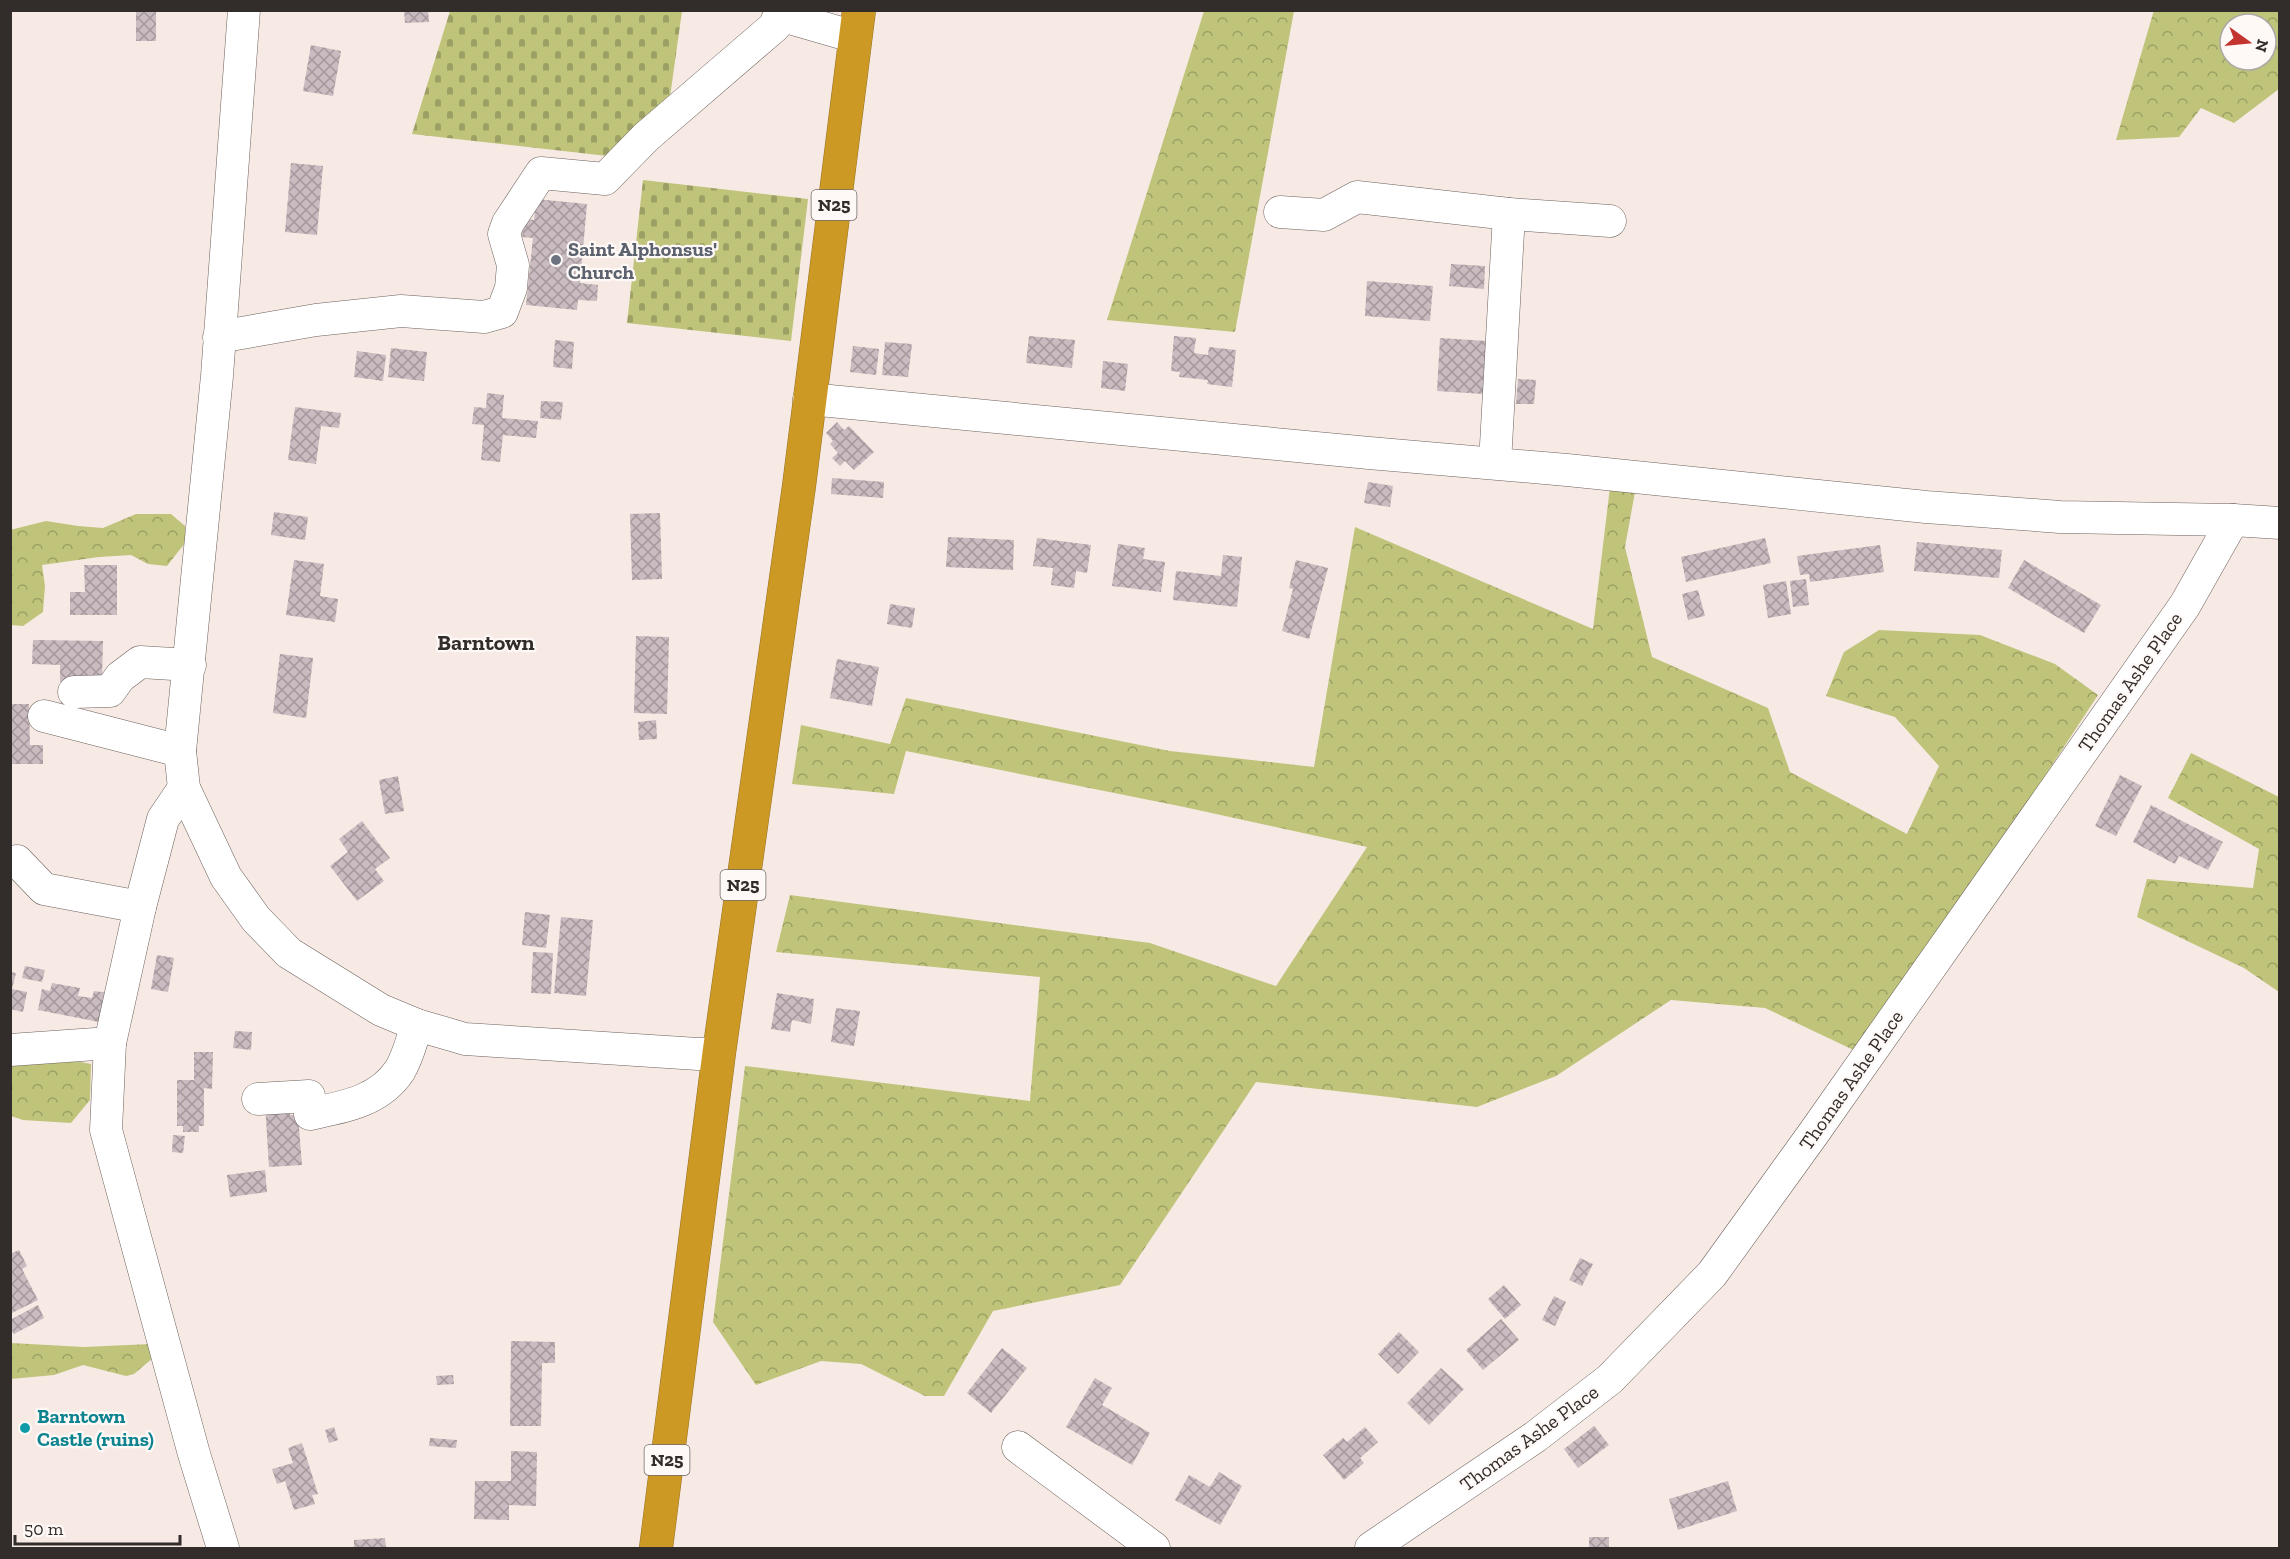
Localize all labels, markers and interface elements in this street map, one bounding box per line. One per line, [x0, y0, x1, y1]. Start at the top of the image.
north arrow [2218, 12, 2278, 72]
text: N [2251, 37, 2273, 54]
road number: N25 [812, 190, 856, 220]
place label: Saint Alphonsus' Church [568, 237, 717, 284]
marker: Saint Alphonsus' Church [549, 253, 563, 267]
street label: Thomas Ashe Place [2073, 607, 2187, 757]
district label: Barntown [437, 629, 535, 656]
road number: N25 [720, 870, 766, 900]
street label: Thomas Ashe Place [1794, 1005, 1908, 1155]
street label: Thomas Ashe Place [1455, 1380, 1603, 1496]
place label: Barntown Castle (ruins) [37, 1404, 154, 1451]
marker: Barntown Castle (ruins) [18, 1421, 32, 1435]
road number: N25 [644, 1445, 690, 1475]
scale bar [15, 1508, 180, 1546]
text: 50 m [24, 1518, 64, 1540]

